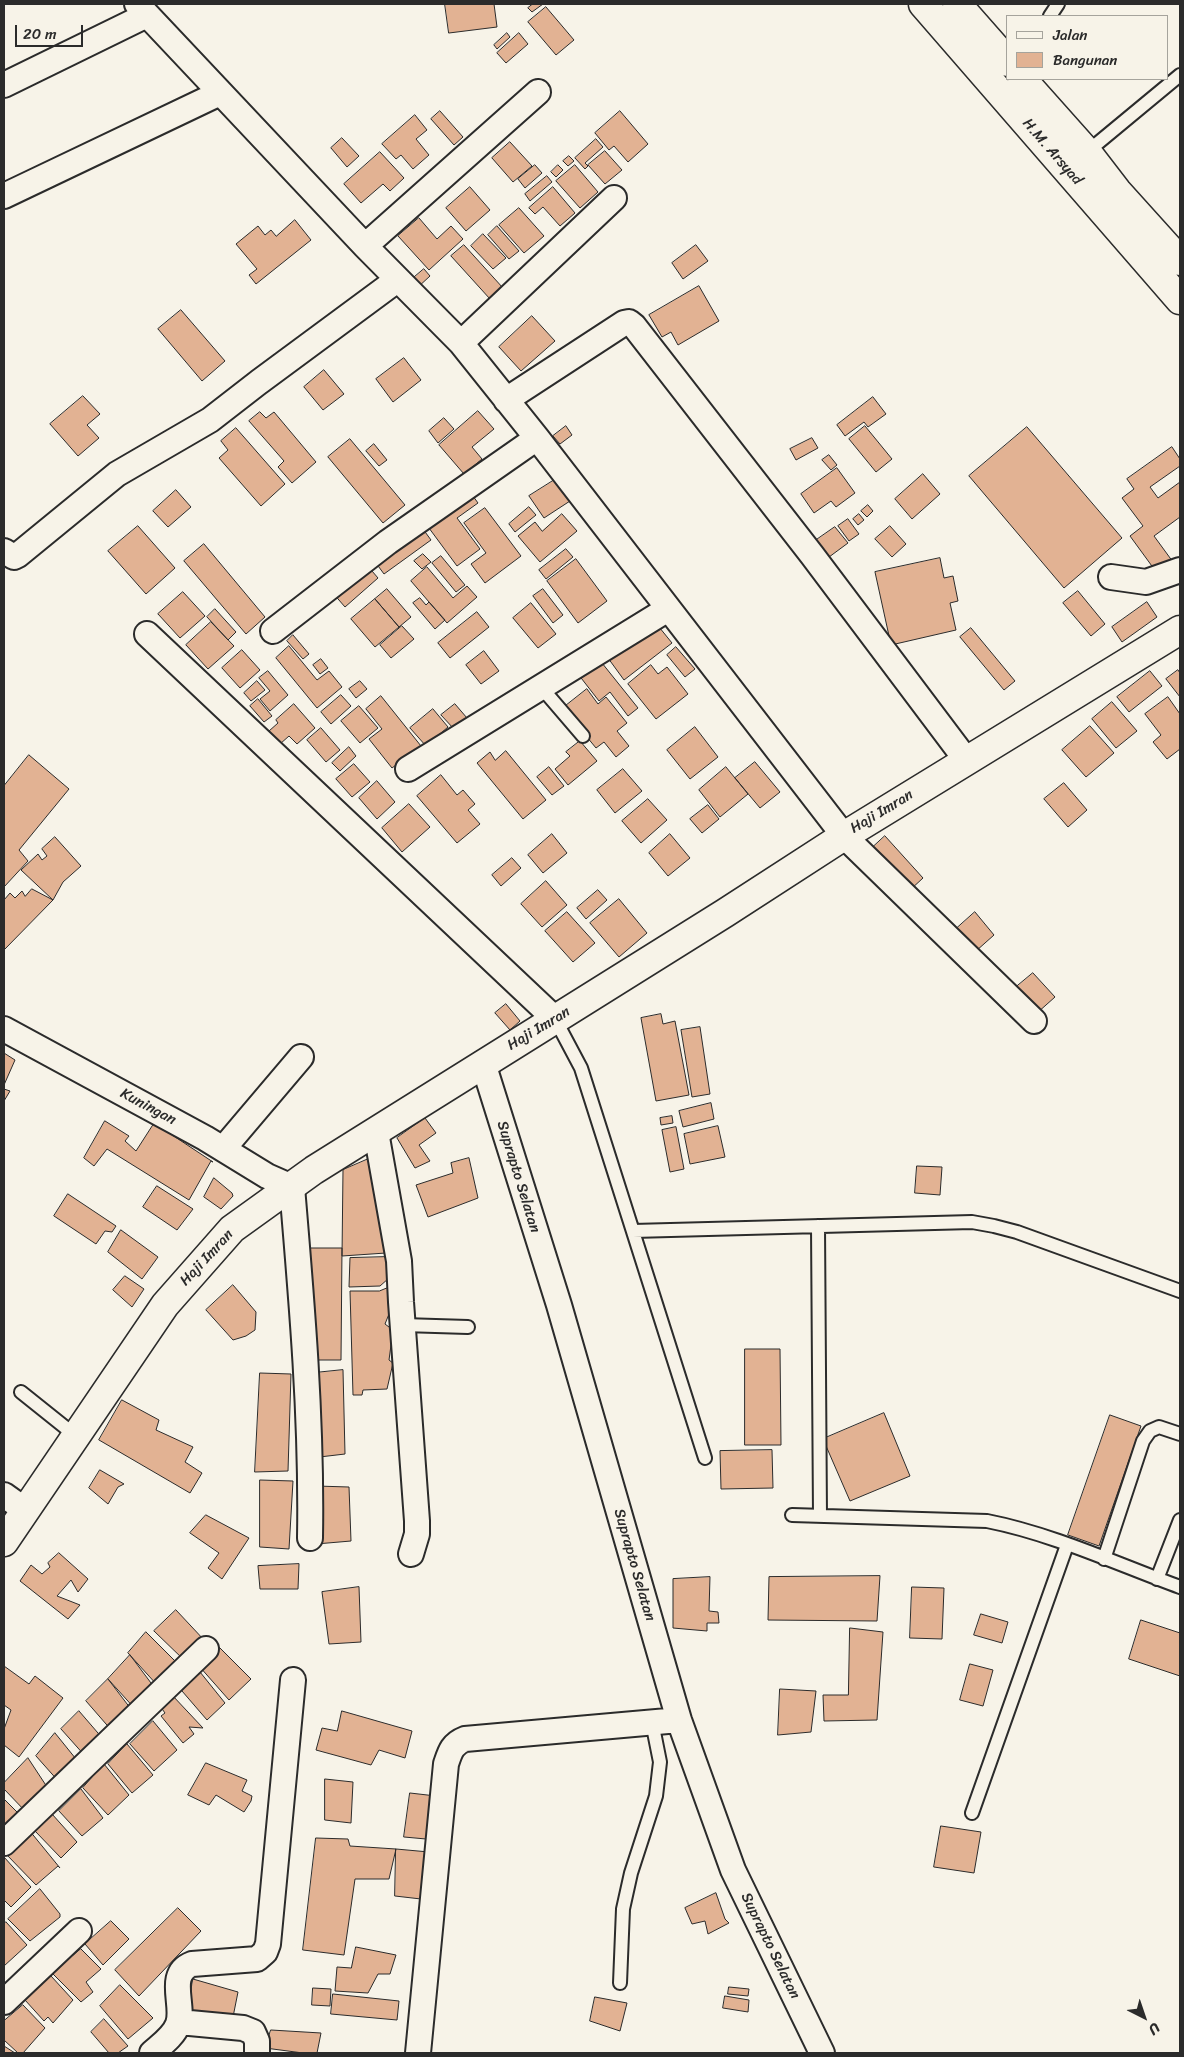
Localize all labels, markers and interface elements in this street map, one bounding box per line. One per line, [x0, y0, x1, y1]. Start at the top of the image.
scale bar [18, 15, 85, 47]
legend [1006, 15, 1169, 80]
text: 20 m [23, 21, 57, 47]
text: Jalan [1053, 22, 1087, 48]
text: Bangunan [1053, 47, 1117, 73]
street label: H.M. Arsyad [1018, 115, 1086, 189]
street label: Haji Imran [847, 786, 917, 838]
street label: Haji Imran [504, 1003, 574, 1055]
street label: Kuningan [117, 1085, 179, 1129]
street label: Suprapto Selatan [492, 1119, 544, 1235]
street label: Haji Imran [176, 1226, 238, 1290]
street label: Suprapto Selatan [609, 1507, 659, 1623]
street label: Suprapto Selatan [736, 1890, 804, 2002]
north arrow [1119, 1992, 1169, 2042]
text: U [1142, 2016, 1166, 2041]

